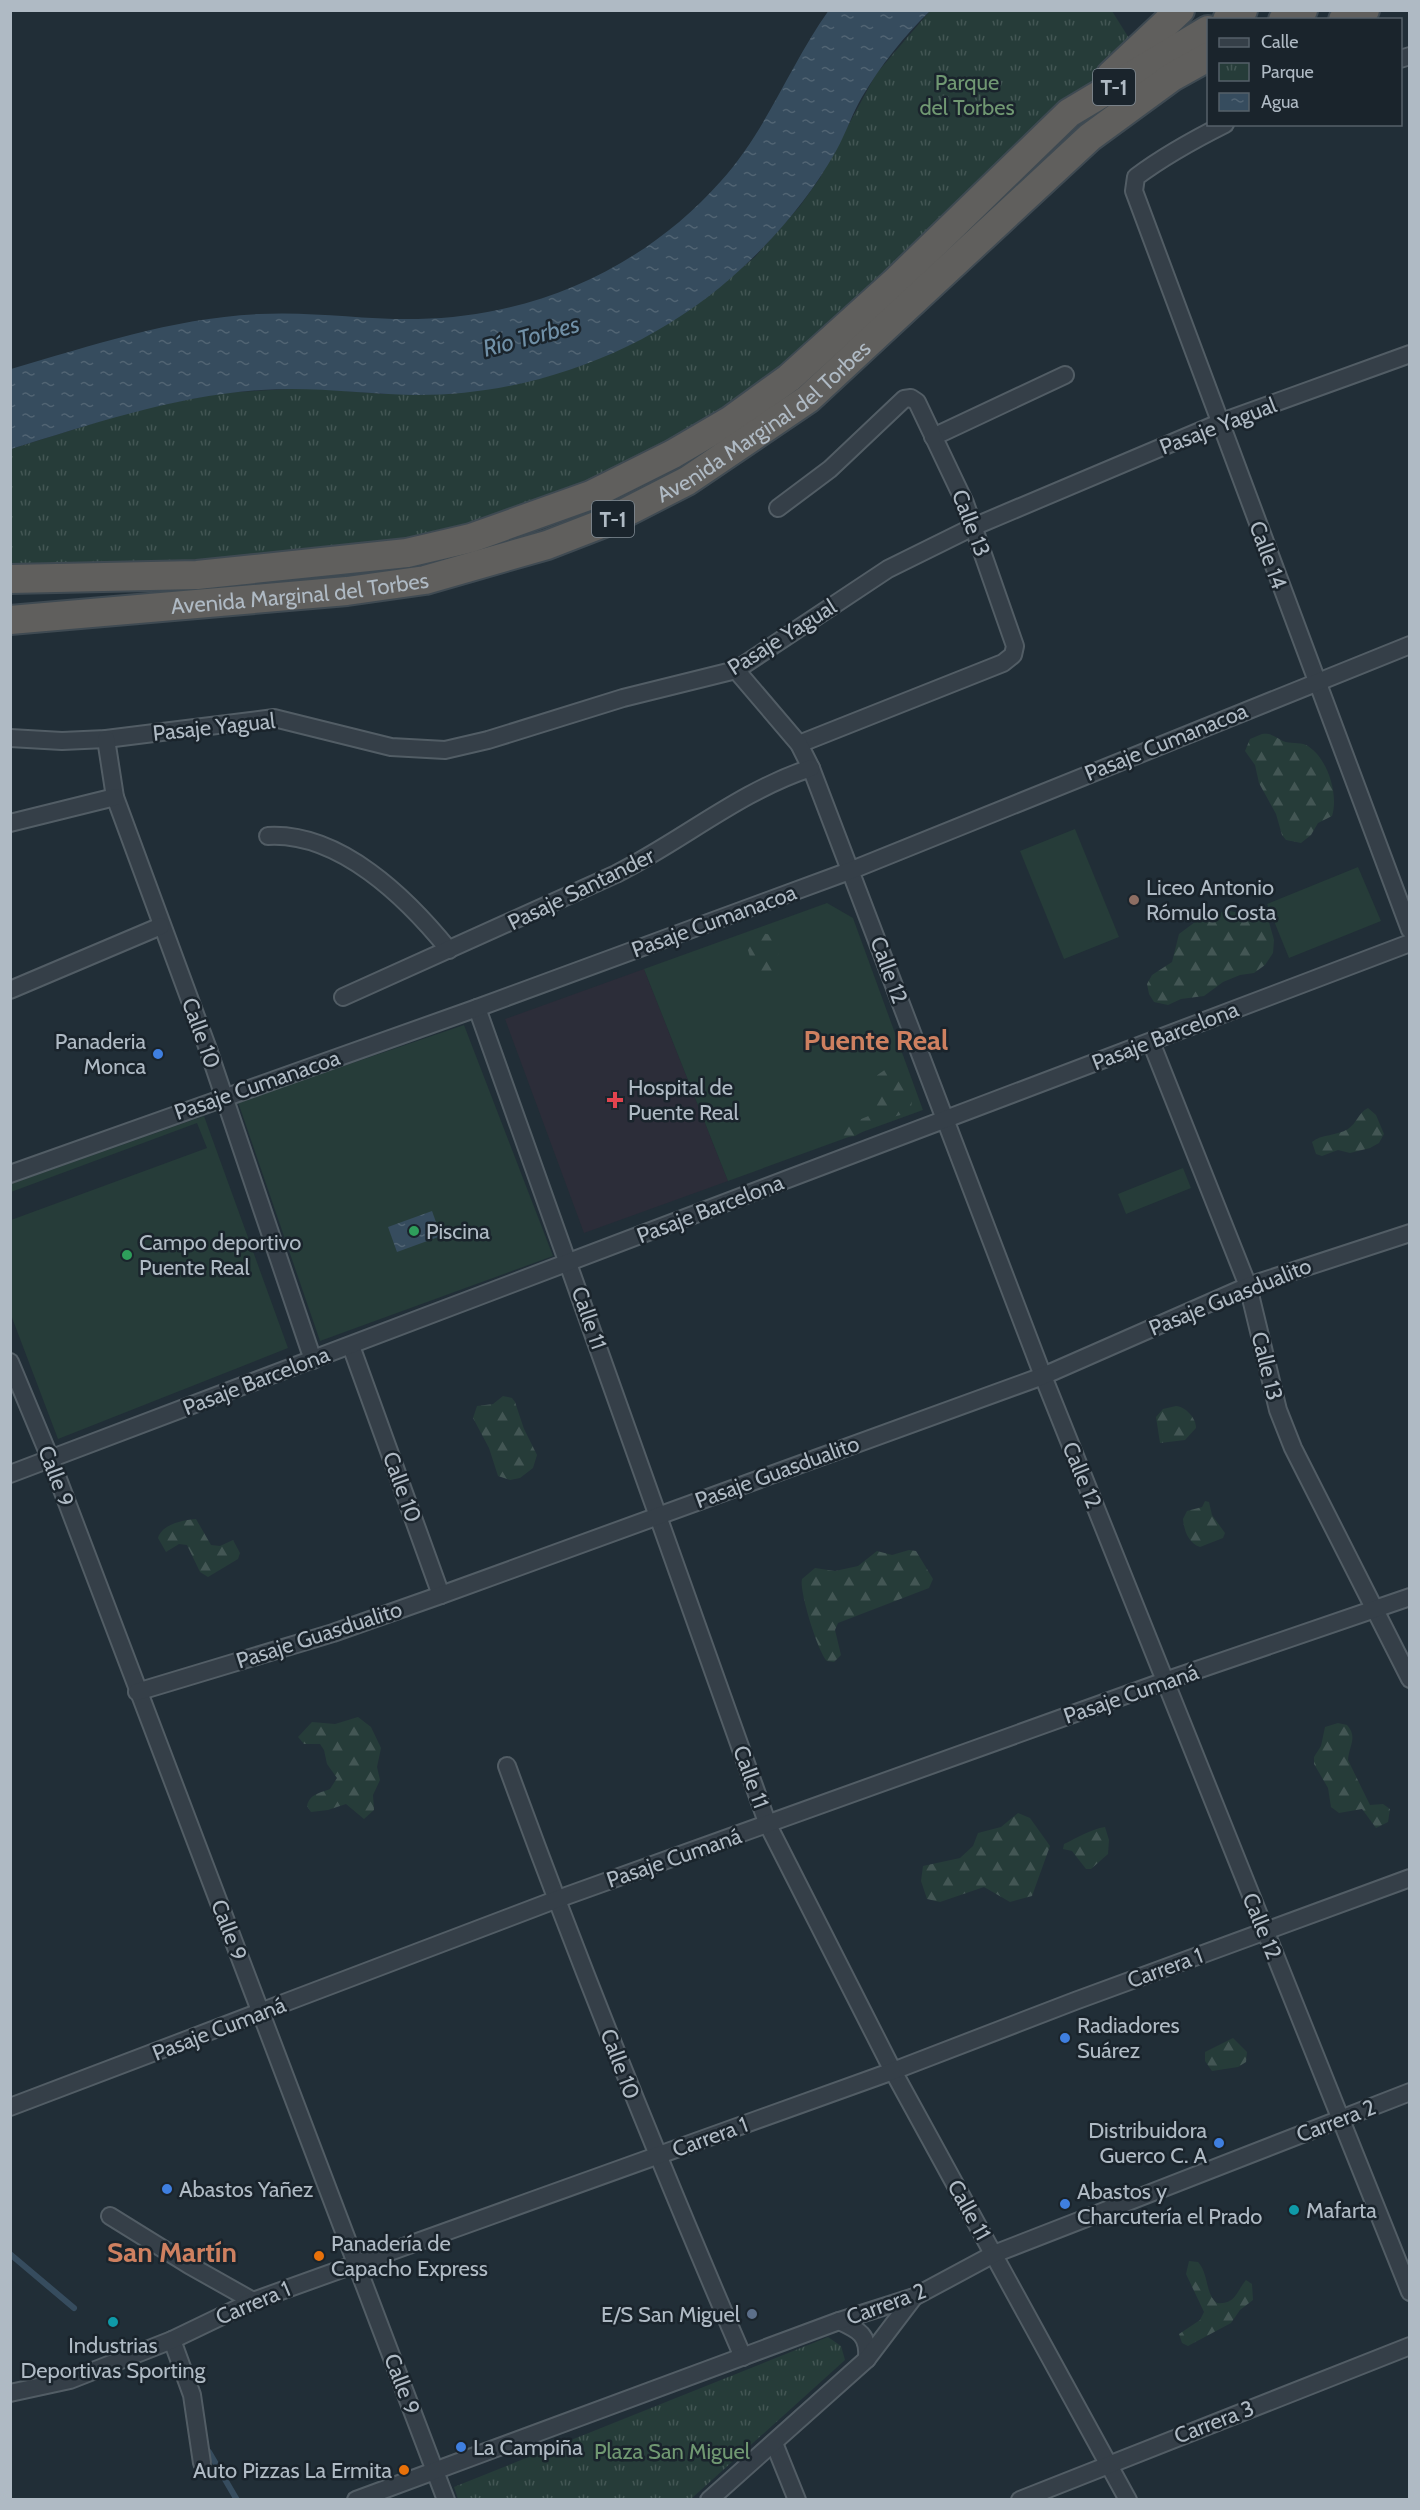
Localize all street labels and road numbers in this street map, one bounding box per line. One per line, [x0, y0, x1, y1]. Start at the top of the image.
road number: T-1 [1093, 69, 1135, 105]
street label: Avenida Marginal del Torbes [652, 335, 876, 508]
street label: Pasaje Yagual [1156, 391, 1281, 461]
street label: Calle 13 [946, 486, 996, 560]
road number: T-1 [592, 501, 634, 537]
street label: Calle 14 [1243, 517, 1293, 593]
street label: Avenida Marginal del Torbes [170, 566, 430, 620]
street label: Pasaje Yagual [723, 592, 842, 681]
street label: Pasaje Cumanacoa [1081, 697, 1252, 787]
street label: Pasaje Yagual [151, 707, 277, 747]
street label: Pasaje Santander [503, 842, 659, 936]
street label: Pasaje Cumanacoa [628, 879, 800, 963]
street label: Calle 12 [864, 933, 914, 1007]
street label: Calle 10 [176, 994, 226, 1072]
street label: Pasaje Barcelona [1088, 995, 1243, 1076]
street label: Pasaje Cumanacoa [171, 1044, 344, 1126]
street label: Pasaje Barcelona [633, 1168, 788, 1249]
street label: Pasaje Guasdualito [1145, 1252, 1315, 1342]
street label: Calle 11 [566, 1283, 612, 1353]
street label: Calle 13 [1245, 1329, 1289, 1403]
street label: Pasaje Barcelona [179, 1340, 334, 1421]
street label: Pasaje Guasdualito [691, 1430, 863, 1514]
street label: Calle 12 [1057, 1438, 1107, 1512]
street label: Calle 9 [32, 1442, 80, 1510]
street label: Calle 10 [377, 1448, 427, 1526]
street label: Pasaje Guasdualito [233, 1595, 405, 1675]
street label: Pasaje Cumaná [1060, 1658, 1202, 1730]
street label: Calle 11 [727, 1742, 775, 1812]
street label: Pasaje Cumaná [603, 1822, 745, 1894]
street label: Calle 12 [1237, 1889, 1287, 1963]
street label: Calle 9 [205, 1896, 253, 1964]
street label: Carrera 1 [1124, 1942, 1206, 1994]
street label: Pasaje Cumaná [148, 1991, 290, 2067]
street label: Calle 10 [594, 2025, 646, 2103]
street label: Carrera 2 [1292, 2094, 1380, 2148]
street label: Carrera 1 [669, 2111, 751, 2163]
street label: Calle 11 [941, 2175, 997, 2245]
street label: Carrera 1 [212, 2275, 294, 2331]
street label: Carrera 2 [842, 2277, 930, 2331]
street label: Calle 9 [378, 2350, 426, 2418]
street label: Carrera 3 [1170, 2394, 1258, 2450]

